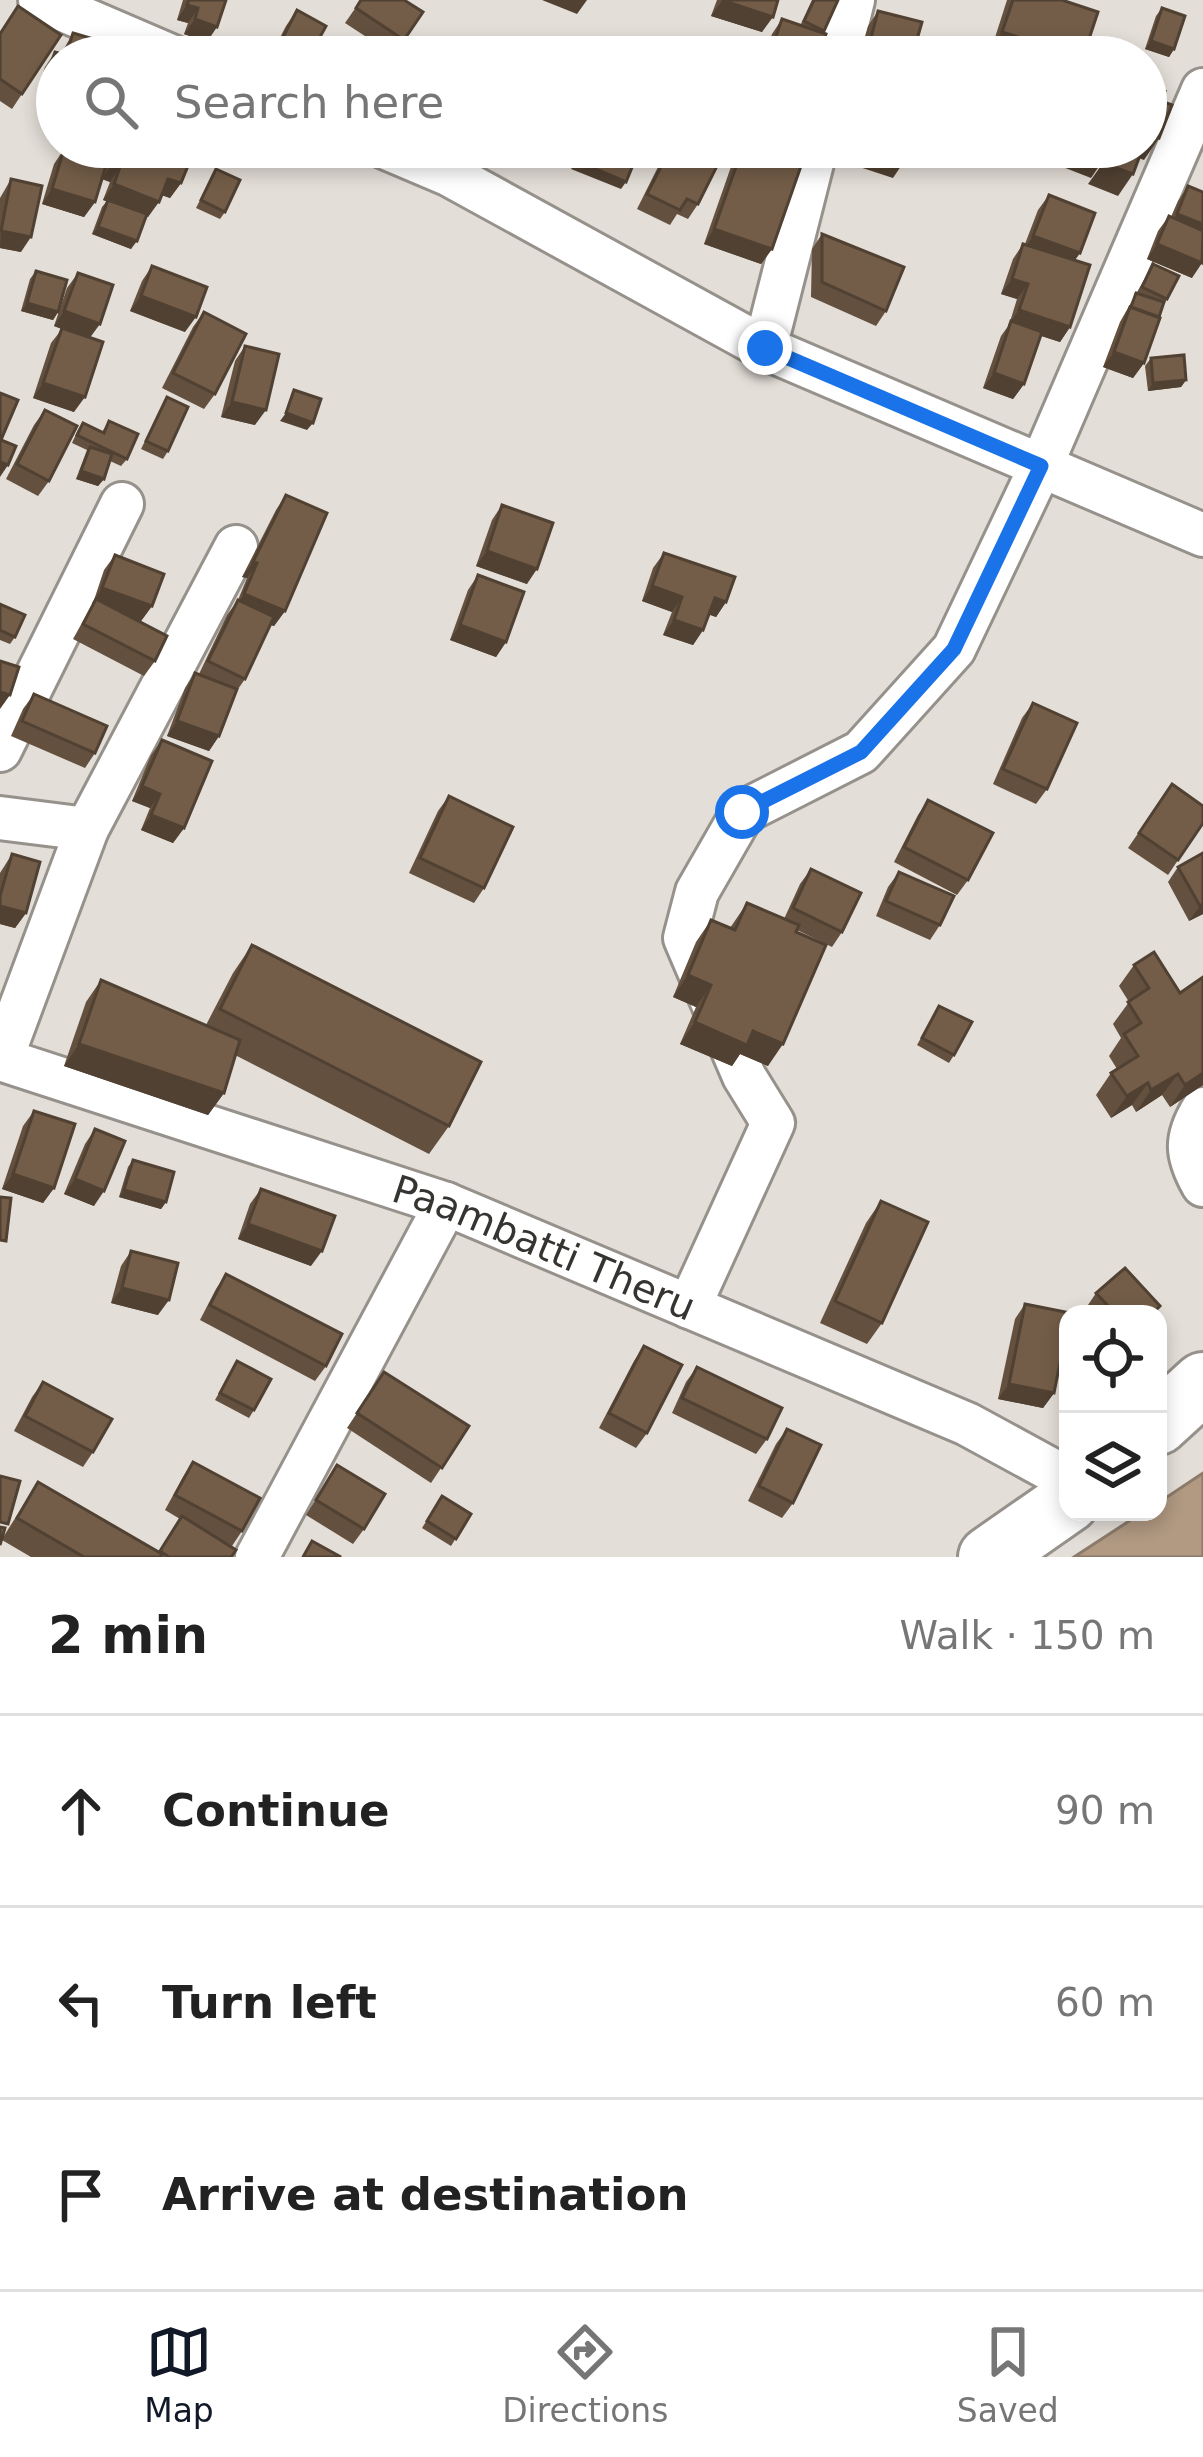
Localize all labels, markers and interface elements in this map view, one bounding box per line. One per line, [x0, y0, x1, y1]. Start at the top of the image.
search box [36, 36, 1167, 168]
icon: search [78, 69, 144, 135]
text: Search here [174, 76, 444, 129]
route end [738, 321, 792, 375]
route start [715, 785, 769, 839]
street label: Paambatti Theru [387, 1166, 702, 1330]
map controls [1059, 1305, 1167, 1521]
button: locate [1059, 1305, 1167, 1413]
button: layers [1059, 1413, 1167, 1521]
text: 2 min [48, 1606, 208, 1665]
text: Walk · 150 m [900, 1613, 1155, 1658]
icon: ahead [48, 1778, 114, 1844]
text: Continue [162, 1784, 390, 1837]
text: 90 m [1055, 1788, 1155, 1833]
icon: left [48, 1970, 114, 2036]
text: Turn left [162, 1976, 377, 2029]
text: 60 m [1055, 1980, 1155, 2025]
icon: arrive [48, 2162, 114, 2228]
text: Arrive at destination [162, 2168, 688, 2221]
tab: Map [144, 2319, 214, 2430]
tab: Directions [502, 2319, 668, 2430]
tab: Saved [957, 2319, 1059, 2430]

